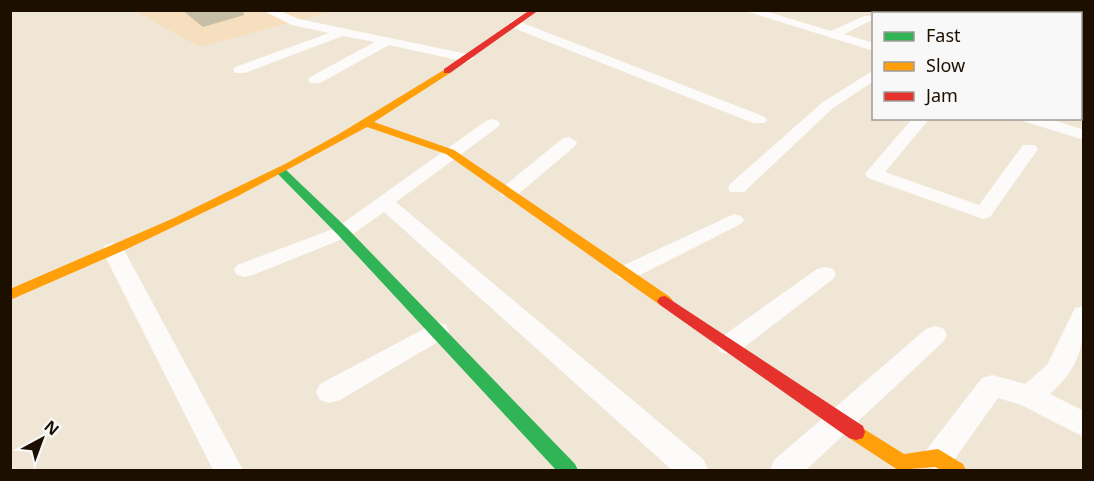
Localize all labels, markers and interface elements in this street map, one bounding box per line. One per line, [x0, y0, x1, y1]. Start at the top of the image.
legend [872, 12, 1082, 120]
text: Fast [926, 23, 961, 47]
text: Slow [926, 53, 965, 77]
text: Jam [924, 83, 958, 107]
north arrow [12, 409, 72, 469]
text: N [40, 415, 64, 440]

